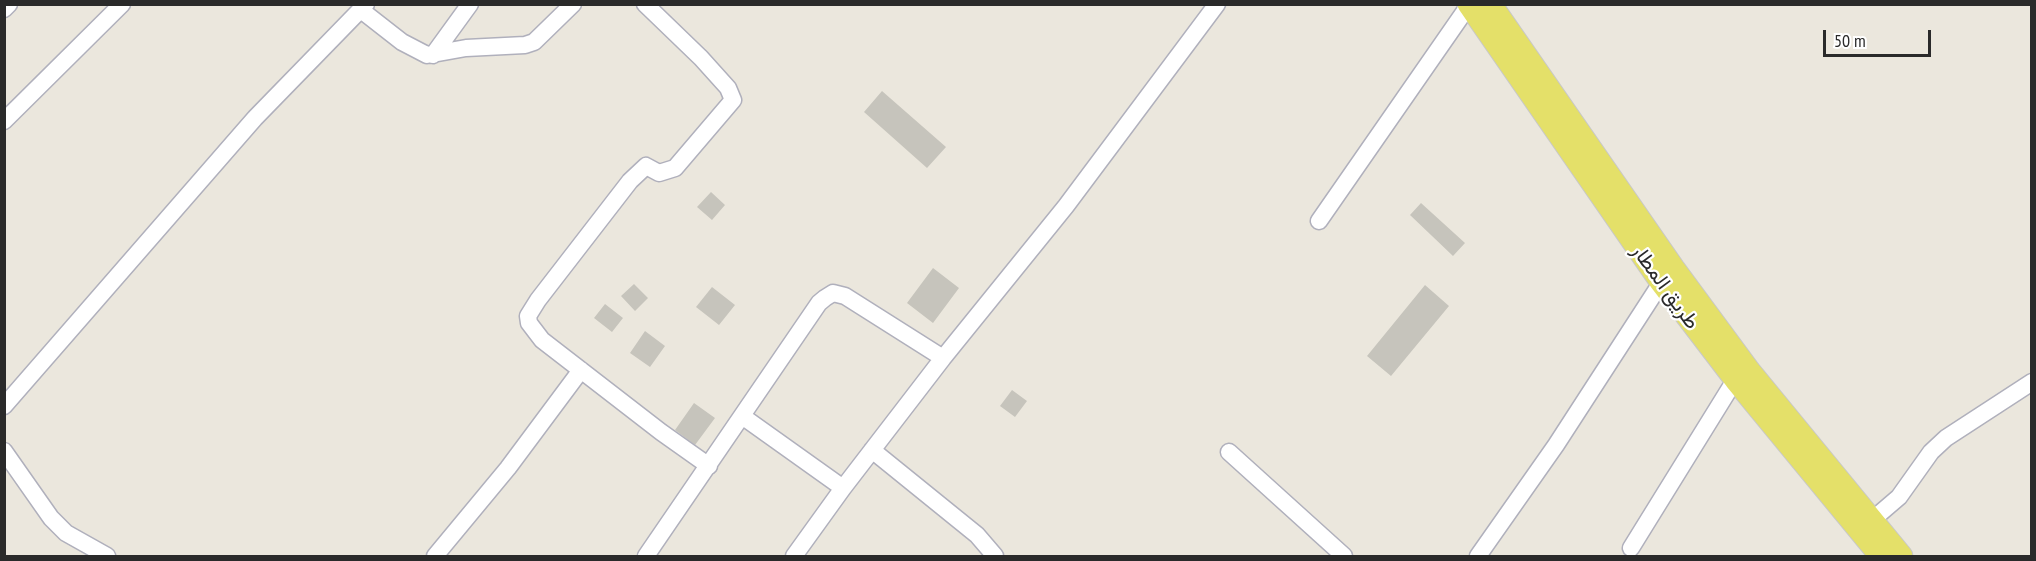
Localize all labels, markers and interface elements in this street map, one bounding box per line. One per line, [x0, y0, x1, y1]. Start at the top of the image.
scale bar [1826, 18, 1934, 56]
text: 50 m [1834, 29, 1866, 52]
street label: طريق المطار [1626, 240, 1704, 334]

